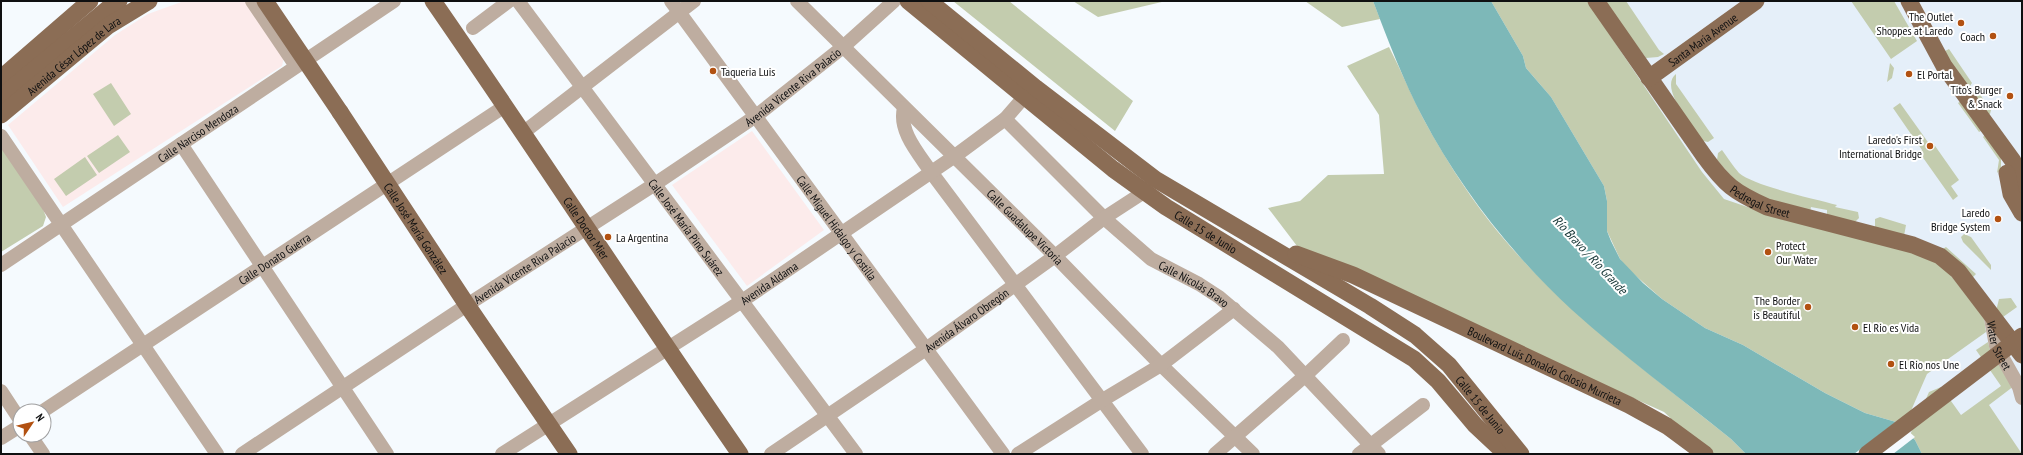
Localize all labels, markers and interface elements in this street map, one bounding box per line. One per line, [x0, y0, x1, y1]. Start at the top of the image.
street label: Santa Maria Avenue [1665, 9, 1740, 69]
place label: The Outlet Shoppes at Laredo [1877, 9, 1954, 38]
street label: Avenida César López de Lara [23, 13, 123, 98]
marker: The Outlet Shoppes at Laredo [1956, 18, 1966, 28]
place label: Coach [1960, 29, 1985, 44]
marker: Coach [1988, 31, 1998, 41]
street label: Avenida Vicente Riva Palacio [742, 44, 844, 129]
place label: Taqueria Luis [721, 64, 775, 79]
marker: Taqueria Luis [708, 66, 718, 76]
place label: El Portal [1917, 67, 1952, 82]
marker: El Portal [1904, 69, 1914, 79]
place label: Tito's Burger & Snack [1950, 82, 2003, 111]
marker: Tito's Burger & Snack [2005, 91, 2015, 101]
street label: Calle Narciso Mendoza [155, 100, 241, 165]
place label: Laredo's First International Bridge [1839, 132, 1923, 161]
marker: Laredo's First International Bridge [1925, 141, 1935, 151]
street label: Calle Miguel Hidalgo y Costilla [794, 172, 881, 283]
street label: Calle José María Pino Suárez [646, 175, 728, 279]
street label: Calle José María González [381, 180, 452, 277]
street label: Pedregal Street [1727, 181, 1792, 220]
street label: Calle Guadalupe Victoria [984, 186, 1067, 268]
street label: Calle Doctor Mier [560, 194, 613, 262]
place label: Laredo Bridge System [1931, 205, 1990, 234]
street label: Calle 15 de Junio [1172, 207, 1240, 256]
water label: Río Bravo / Rio Grande [1549, 212, 1632, 299]
marker: Laredo Bridge System [1993, 214, 2003, 224]
street label: Calle Donato Guerra [235, 229, 313, 288]
street label: Avenida Vicente Riva Palacio [470, 230, 578, 306]
place label: La Argentina [616, 230, 668, 245]
marker: La Argentina [603, 232, 613, 242]
place label: Protect Our Water [1776, 238, 1818, 267]
marker: Protect Our Water [1763, 247, 1773, 257]
street label: Calle Nicolás Bravo [1156, 257, 1233, 310]
street label: Avenida Aldama [737, 258, 801, 308]
street label: Avenida Álvaro Obregón [922, 285, 1011, 355]
place label: The Border is Beautiful [1753, 293, 1801, 322]
marker: The Border is Beautiful [1803, 302, 1813, 312]
place label: El Rio es Vida [1863, 320, 1919, 335]
street label: Water Street [1984, 320, 2016, 373]
marker: El Rio es Vida [1850, 322, 1860, 332]
street label: Boulevard Luis Donaldo Colosio Murrieta [1466, 323, 1625, 408]
place label: El Rio nos Une [1899, 357, 1959, 372]
marker: El Rio nos Une [1886, 359, 1896, 369]
street label: Calle 15 de Junio [1453, 372, 1509, 437]
north arrow [12, 403, 52, 443]
text: N [33, 411, 48, 424]

